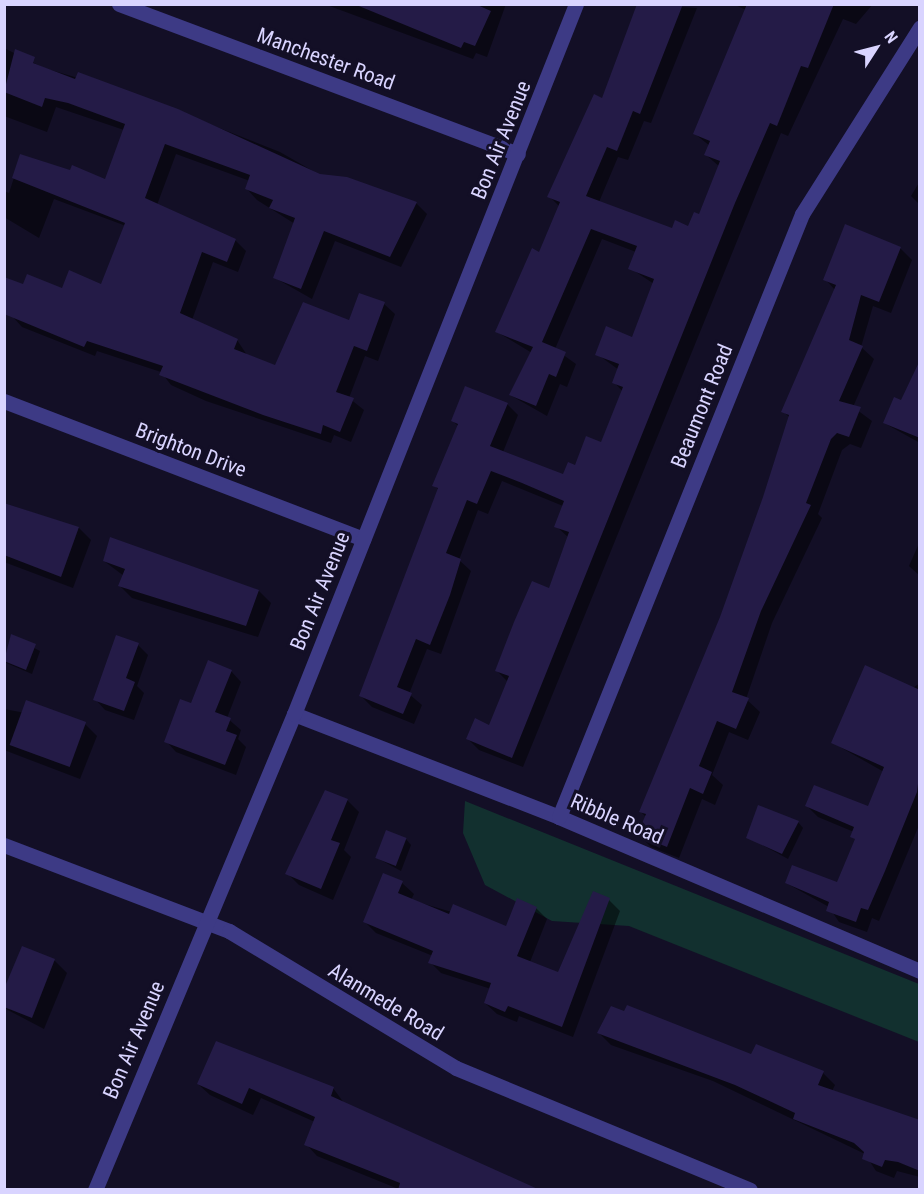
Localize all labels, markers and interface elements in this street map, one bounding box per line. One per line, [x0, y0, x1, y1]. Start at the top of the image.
north arrow [846, 18, 906, 78]
street label: Manchester Road [254, 22, 398, 96]
text: N [880, 28, 902, 47]
street label: Bon Air Avenue [466, 77, 536, 203]
street label: Beaumont Road [666, 340, 738, 472]
street label: Brighton Drive [132, 417, 250, 483]
street label: Bon Air Avenue [285, 528, 355, 654]
street label: Ribble Road [567, 788, 667, 850]
street label: Alanmede Road [324, 958, 448, 1046]
street label: Bon Air Avenue [98, 977, 170, 1103]

